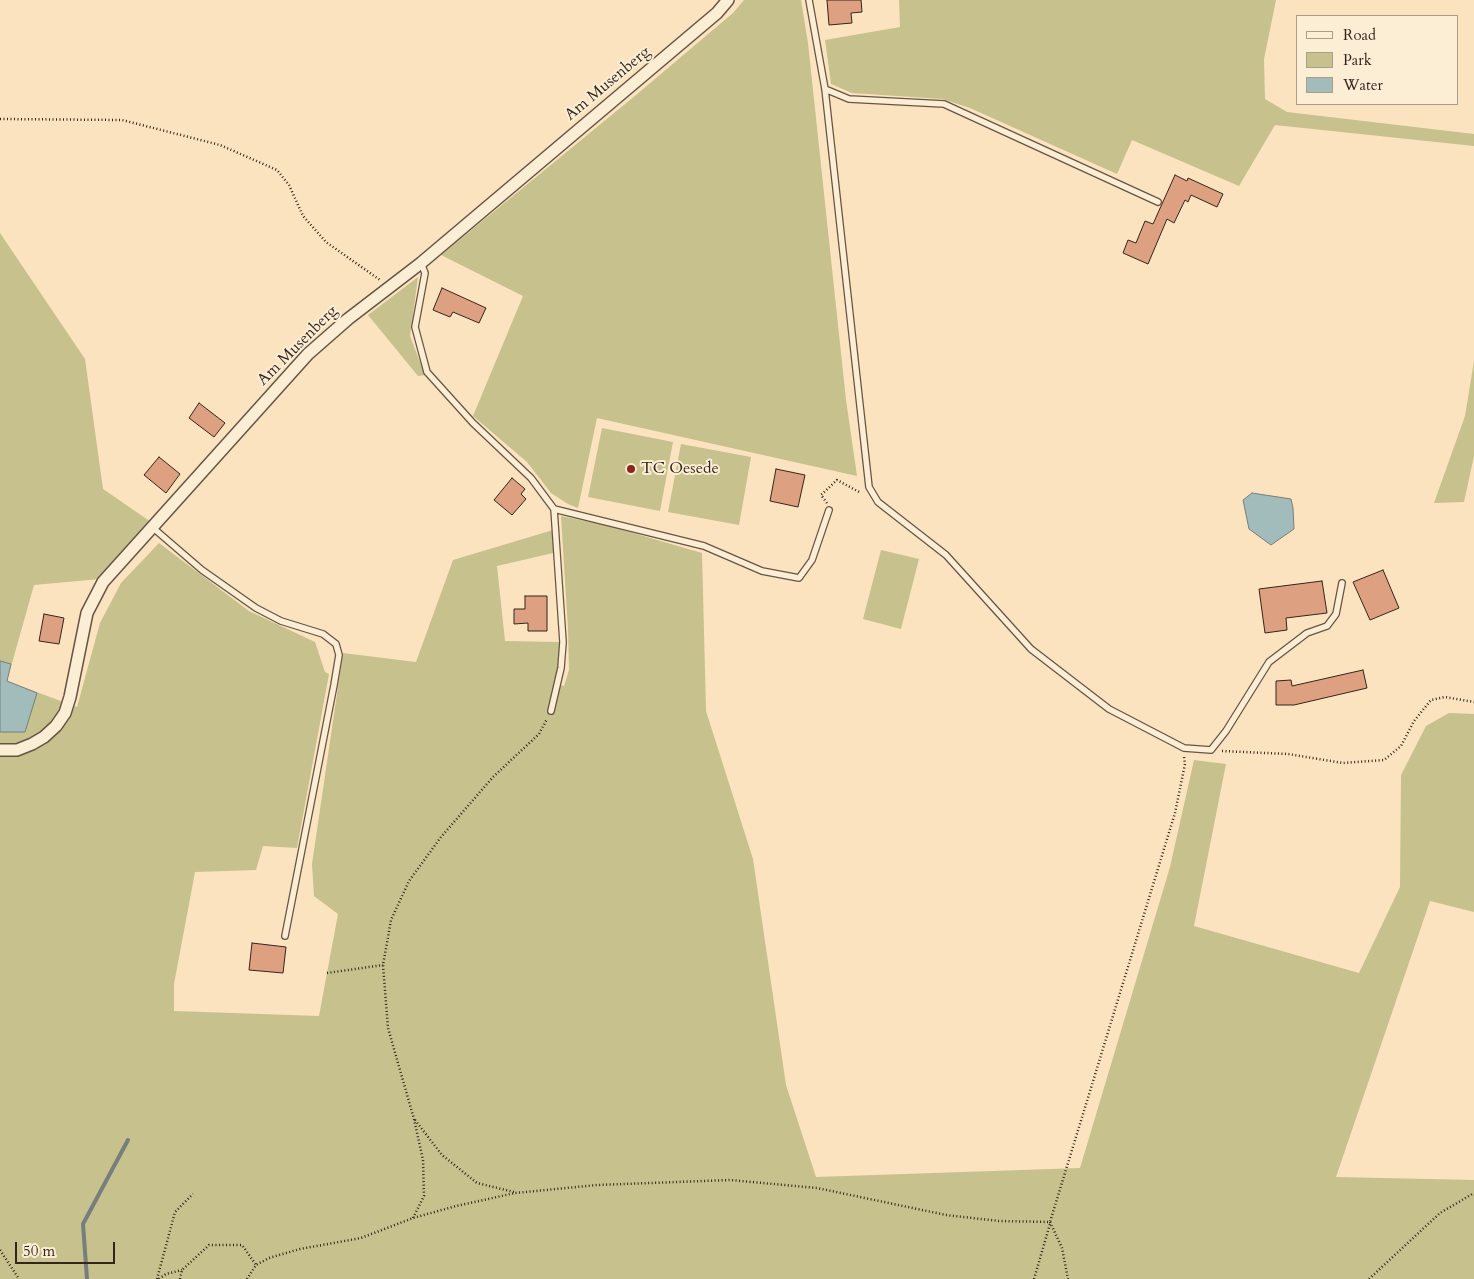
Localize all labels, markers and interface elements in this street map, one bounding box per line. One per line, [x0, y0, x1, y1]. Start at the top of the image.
legend [1296, 15, 1459, 105]
text: Road [1343, 25, 1376, 45]
street label: Am Musenberg [561, 43, 655, 125]
text: Park [1343, 50, 1372, 70]
text: Water [1343, 75, 1383, 95]
street label: Am Musenberg [254, 302, 342, 390]
place label: TC Oesede [641, 459, 719, 479]
marker: TC Oesede [625, 463, 637, 475]
scale bar [18, 1232, 118, 1264]
text: 50 m [23, 1241, 55, 1261]

